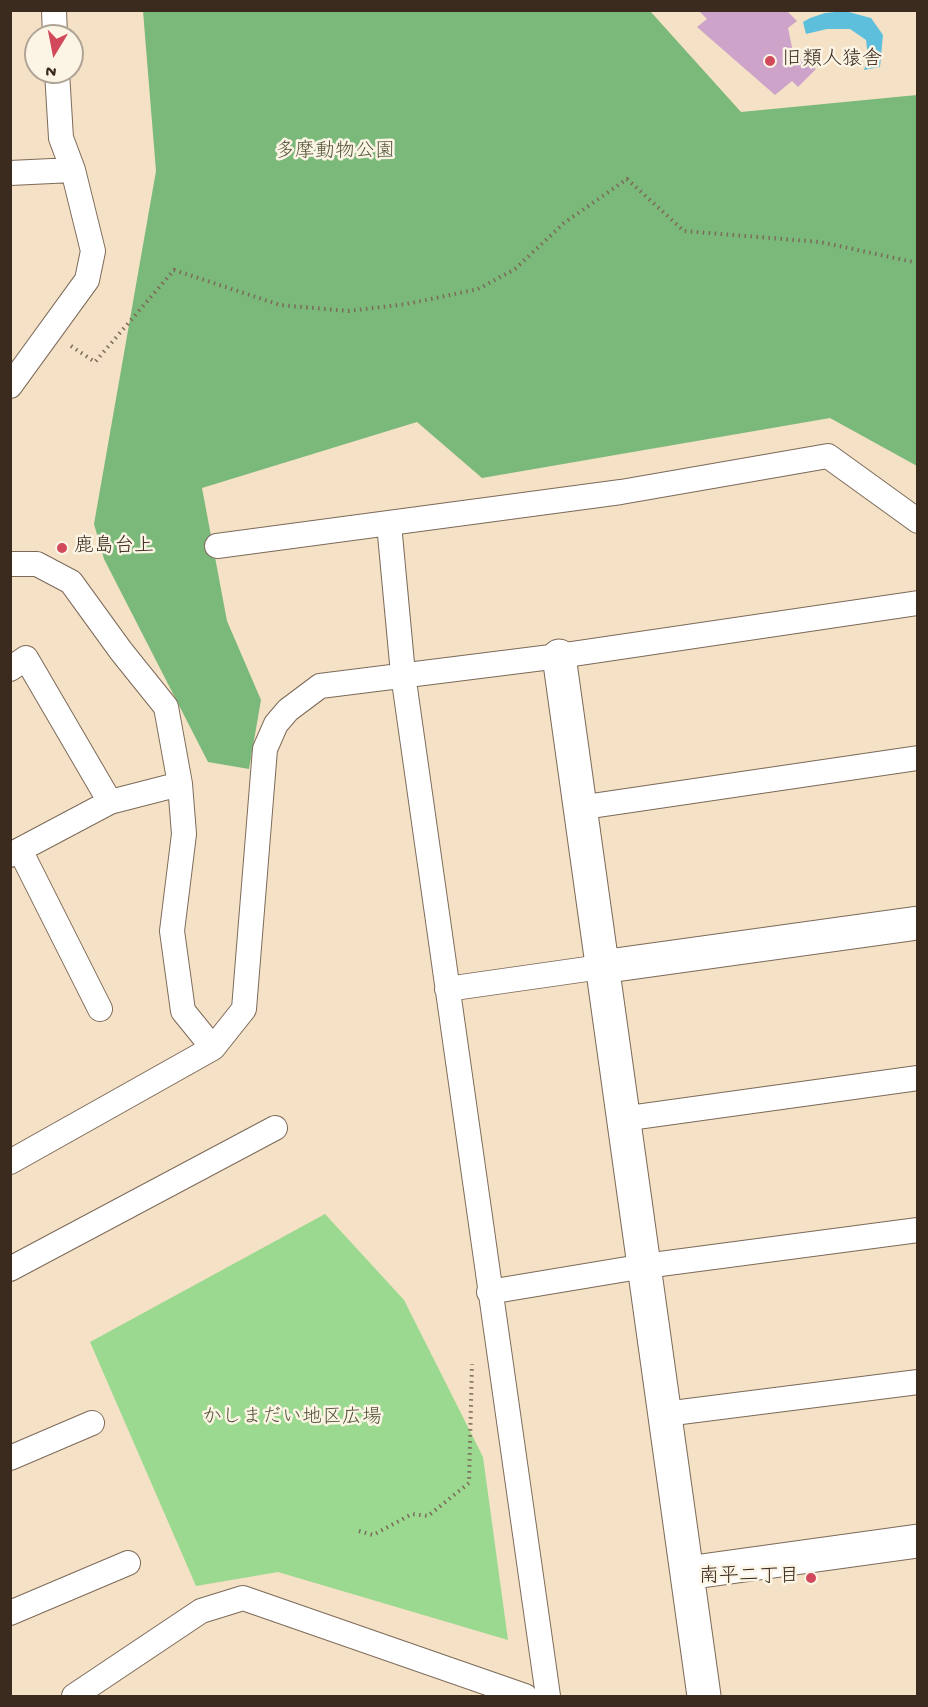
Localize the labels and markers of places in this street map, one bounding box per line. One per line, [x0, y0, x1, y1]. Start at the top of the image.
place label: 旧類人猿舎 [782, 49, 882, 73]
marker: 旧類人猿舎 [763, 54, 777, 68]
place label: 鹿島台上 [74, 536, 154, 560]
marker: 鹿島台上 [55, 541, 69, 555]
place label: 南平二丁目 [699, 1566, 799, 1590]
marker: 南平二丁目 [804, 1571, 818, 1585]

